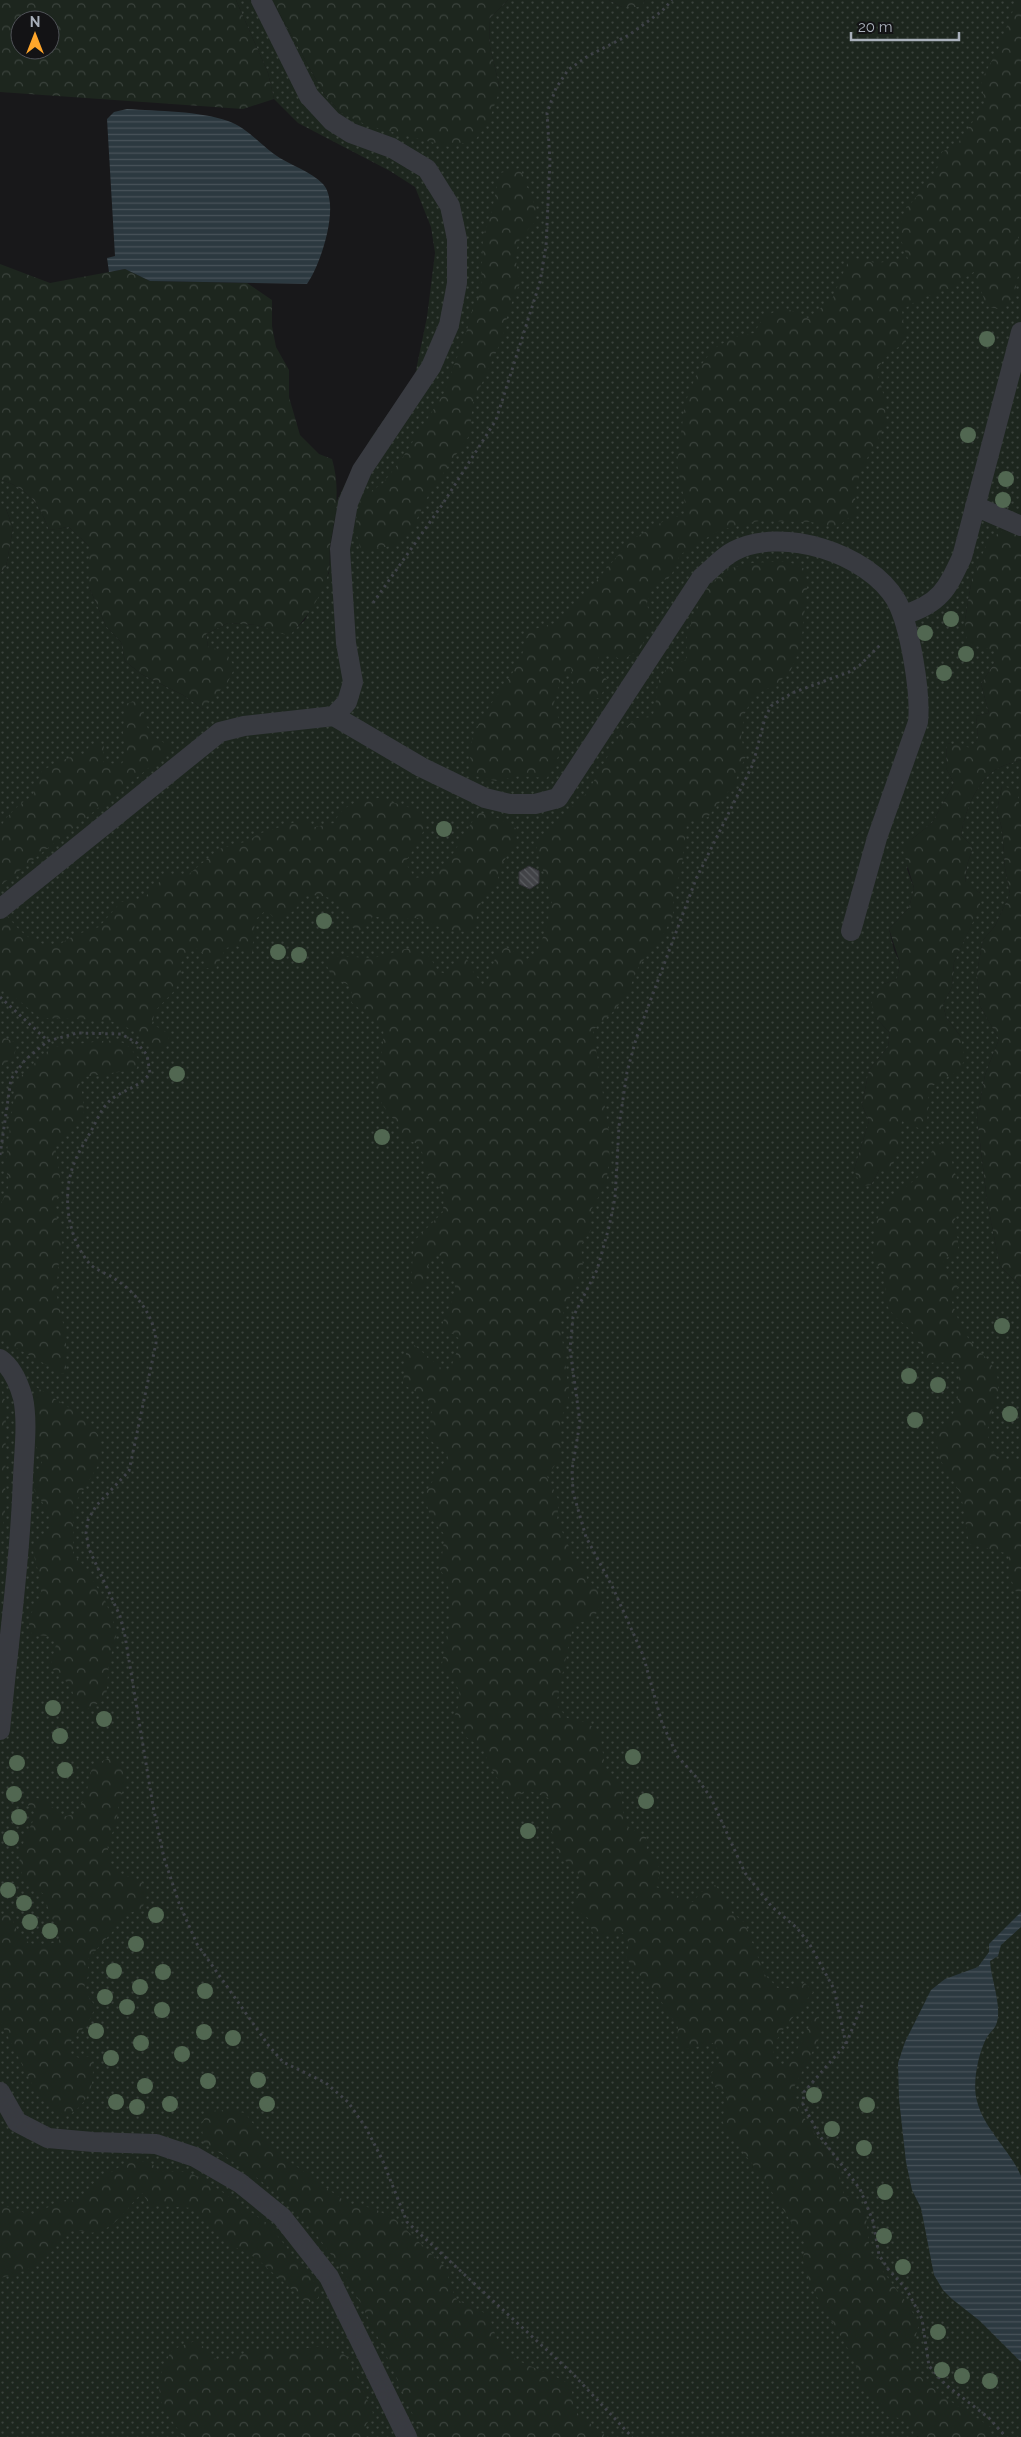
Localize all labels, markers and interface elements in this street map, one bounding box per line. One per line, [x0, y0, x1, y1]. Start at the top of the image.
north arrow [10, 10, 60, 60]
scale bar [851, 10, 958, 42]
text: N [30, 14, 40, 30]
text: 20 m [858, 18, 893, 36]

